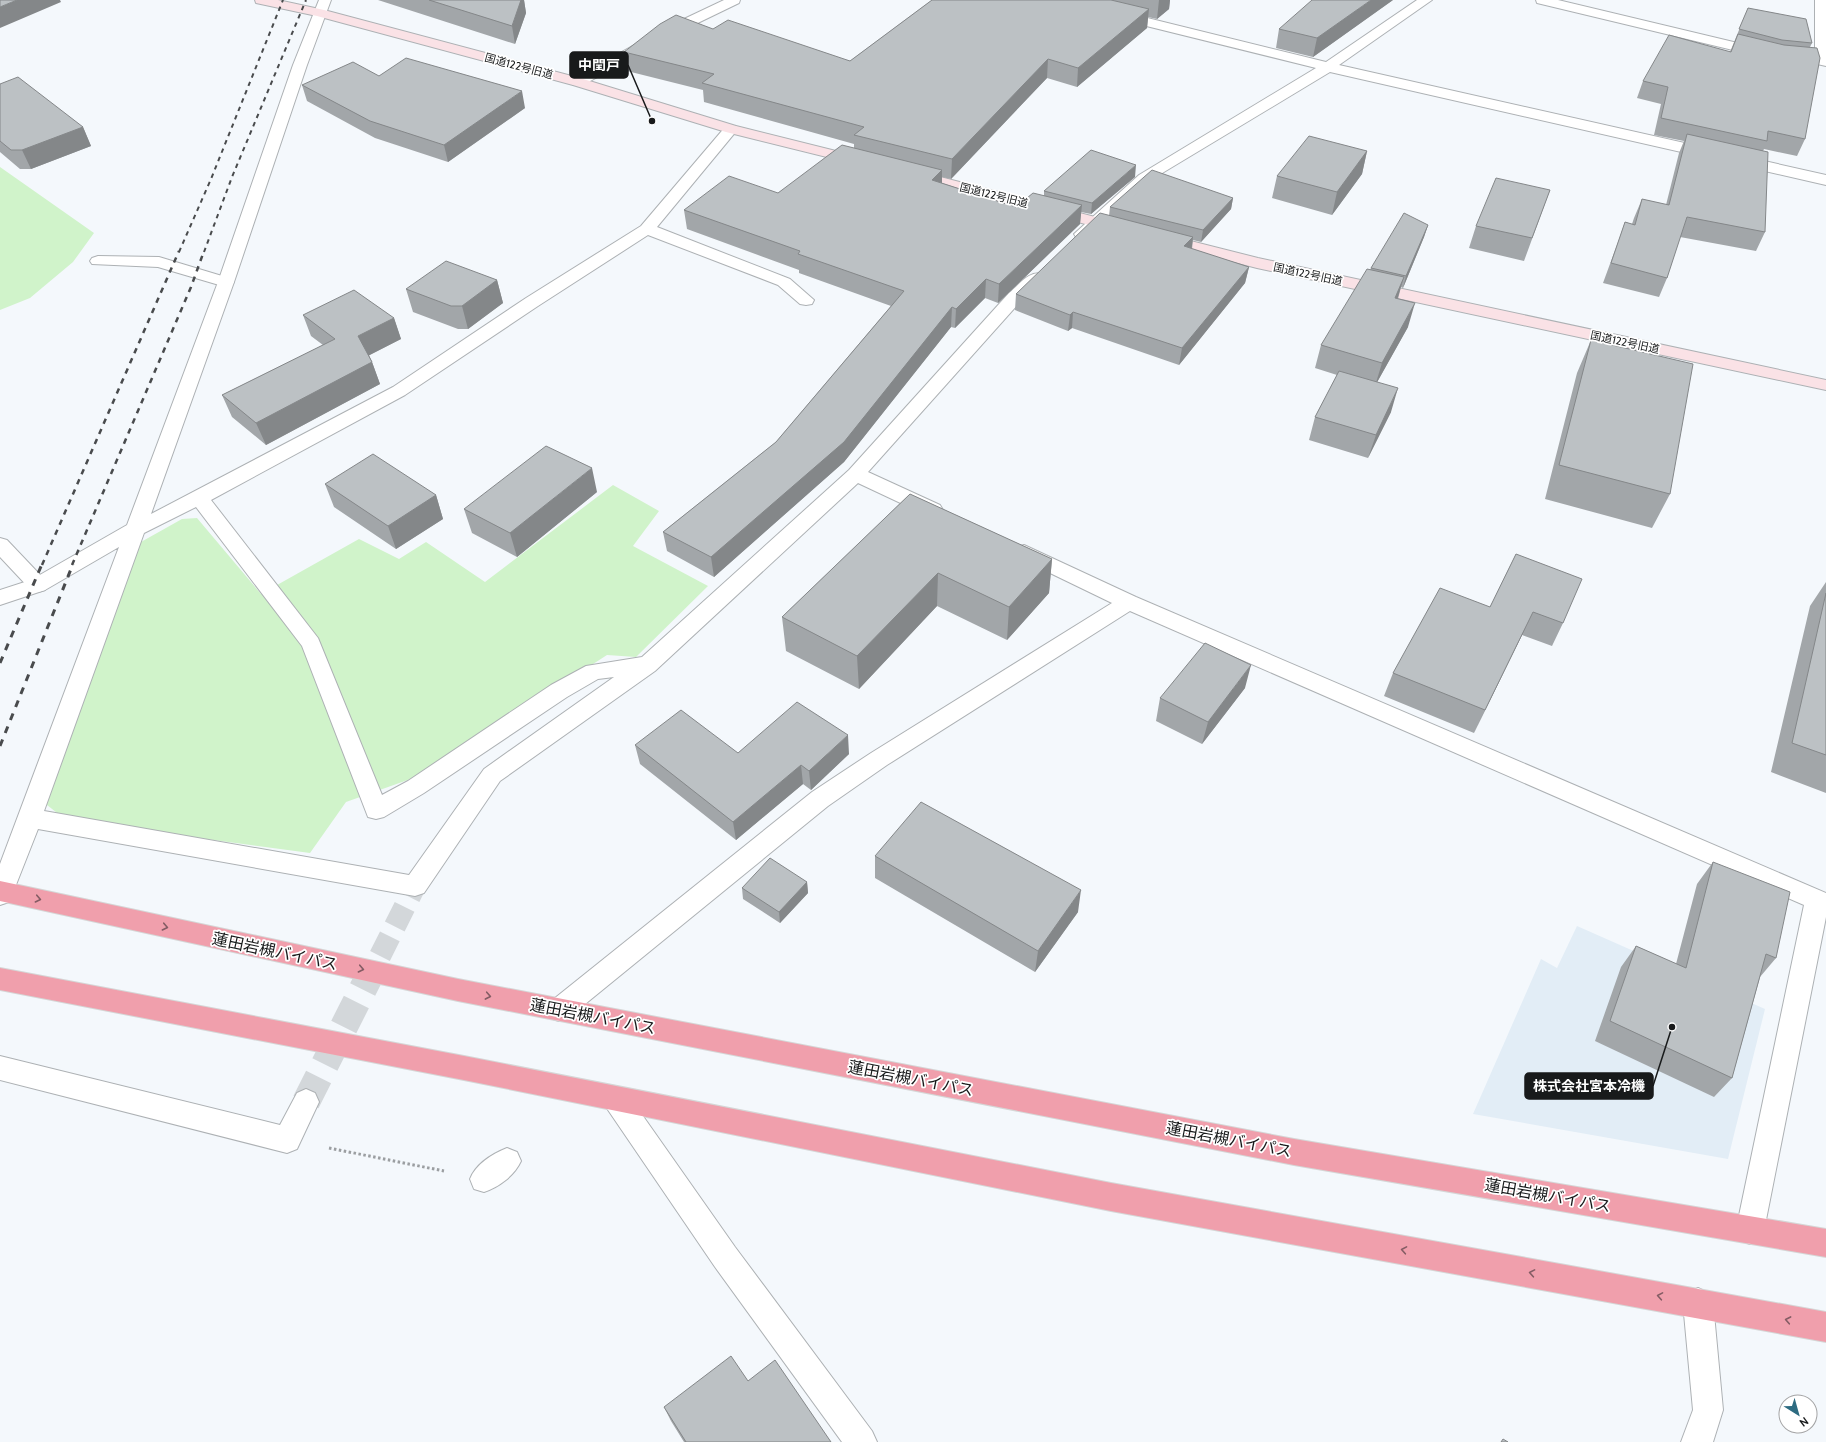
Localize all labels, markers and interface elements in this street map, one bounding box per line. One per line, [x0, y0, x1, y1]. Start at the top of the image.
street label: 国道122号旧道 [483, 50, 555, 82]
callout: 中閏戸 [570, 52, 628, 78]
text: 中閏戸 [578, 56, 620, 74]
street label: 国道122号旧道 [958, 180, 1030, 210]
street label: 国道122号旧道 [1272, 260, 1344, 288]
street label: 国道122号旧道 [1589, 328, 1661, 356]
one-way arrow [35, 895, 41, 903]
one-way arrow [162, 922, 168, 930]
street label: 蓮田岩槻バイパス [210, 929, 339, 974]
one-way arrow [357, 965, 364, 973]
one-way arrow [485, 991, 491, 1000]
street label: 蓮田岩槻バイパス [528, 995, 657, 1038]
street label: 蓮田岩槻バイパス [846, 1057, 975, 1100]
callout: 株式会社宮本冷機 [1525, 1073, 1653, 1099]
text: 株式会社宮本冷機 [1533, 1077, 1645, 1095]
street label: 蓮田岩槻バイパス [1164, 1118, 1293, 1161]
street label: 蓮田岩槻バイパス [1483, 1175, 1612, 1216]
one-way arrow [1401, 1246, 1407, 1255]
one-way arrow [1529, 1269, 1535, 1278]
one-way arrow [1657, 1293, 1663, 1301]
one-way arrow [1785, 1316, 1791, 1325]
north arrow [1778, 1394, 1818, 1434]
text: N [1797, 1414, 1811, 1430]

